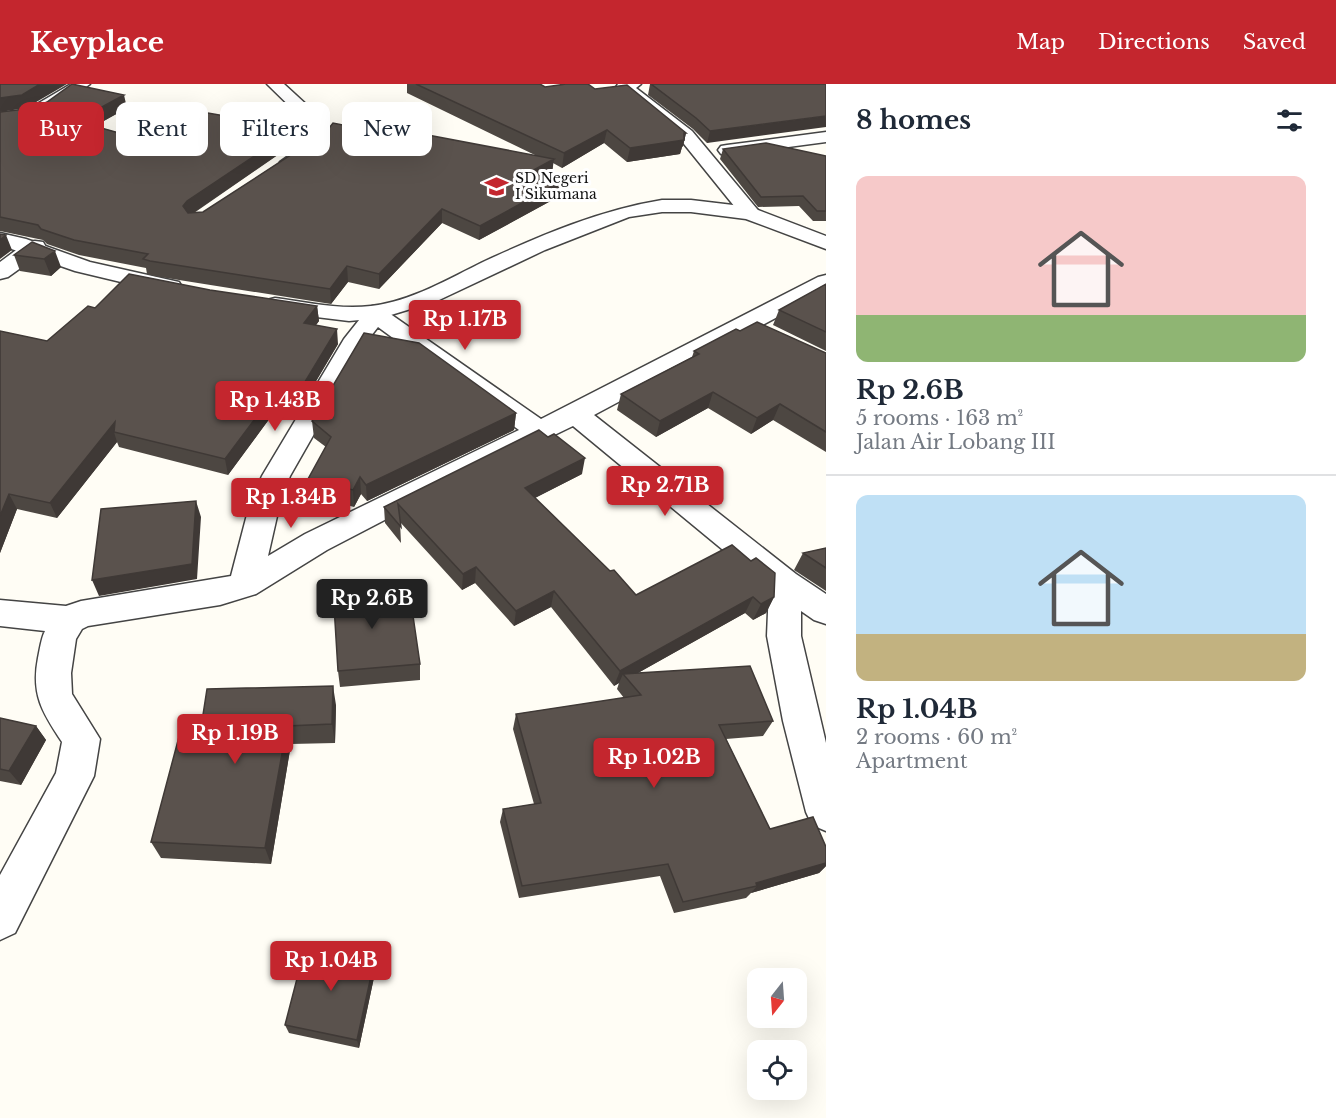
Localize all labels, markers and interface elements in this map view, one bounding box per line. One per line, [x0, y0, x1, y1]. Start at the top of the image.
text: Keyplace [30, 25, 164, 60]
text: Map [1016, 29, 1065, 55]
text: Directions [1098, 29, 1210, 55]
text: Saved [1243, 29, 1306, 55]
chip: Buy [18, 102, 104, 156]
chip: Rent [116, 102, 208, 156]
chip: Filters [220, 102, 330, 156]
chip: New [342, 102, 432, 156]
text: 8 homes [856, 104, 971, 136]
icon: filters [1273, 104, 1306, 137]
place label: SD Negeri I Sikumana [515, 169, 597, 203]
school or university icon: SD Negeri I Sikumana [484, 173, 510, 199]
icon: home [1027, 215, 1135, 323]
pin: Rp 1.17B [403, 300, 527, 351]
text: Rp 1.17B [423, 307, 507, 331]
text: Rp 2.6B [856, 374, 964, 406]
pin: Rp 1.43B [213, 381, 337, 432]
text: Rp 1.43B [229, 388, 321, 412]
text: 5 rooms · 163 m² [856, 406, 1023, 430]
text: Jalan Air Lobang III [856, 430, 1056, 454]
pin: Rp 2.71B [603, 466, 727, 517]
text: Rp 2.71B [621, 473, 709, 497]
pin: Rp 1.34B [229, 478, 353, 529]
text: Rp 1.34B [245, 485, 337, 509]
icon: home [1027, 534, 1135, 642]
pin: Rp 2.6B [317, 579, 427, 630]
text: Rp 2.6B [331, 586, 413, 610]
text: Rp 1.04B [856, 693, 977, 725]
pin: Rp 1.19B [173, 714, 297, 765]
text: Rp 1.19B [191, 721, 279, 745]
text: 2 rooms · 60 m² [856, 725, 1017, 749]
pin: Rp 1.02B [592, 738, 716, 789]
text: Rp 1.02B [607, 745, 701, 769]
text: Apartment [856, 749, 967, 773]
pin: Rp 1.04B [269, 941, 393, 992]
text: Rp 1.04B [284, 948, 378, 972]
north arrow [747, 968, 807, 1028]
map controls [747, 968, 807, 1100]
button: locate [747, 1040, 807, 1100]

